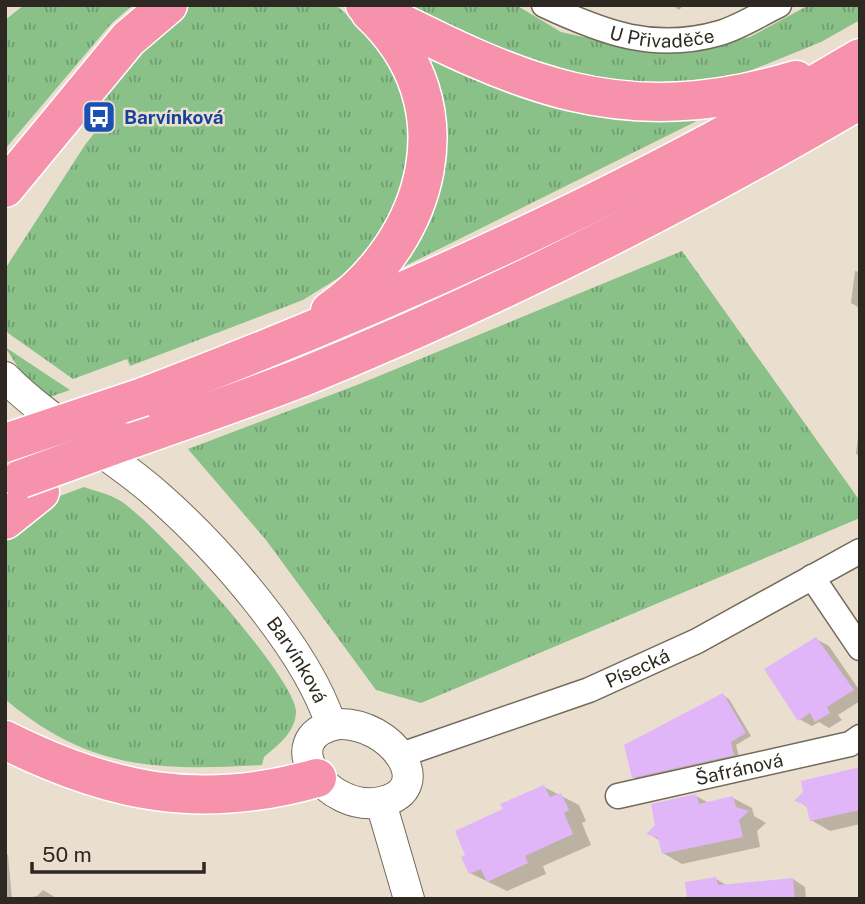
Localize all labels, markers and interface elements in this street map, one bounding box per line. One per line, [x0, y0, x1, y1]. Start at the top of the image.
street label: U Přivaděče [607, 21, 716, 52]
bus stop icon: Barvínková [80, 98, 118, 136]
place label: Barvínková [124, 106, 224, 128]
street label: Barvínková [263, 612, 332, 706]
street label: Písecká [602, 644, 673, 692]
street label: Šafránová [693, 748, 785, 789]
scale bar [32, 830, 203, 874]
text: 50 m [42, 842, 92, 867]

